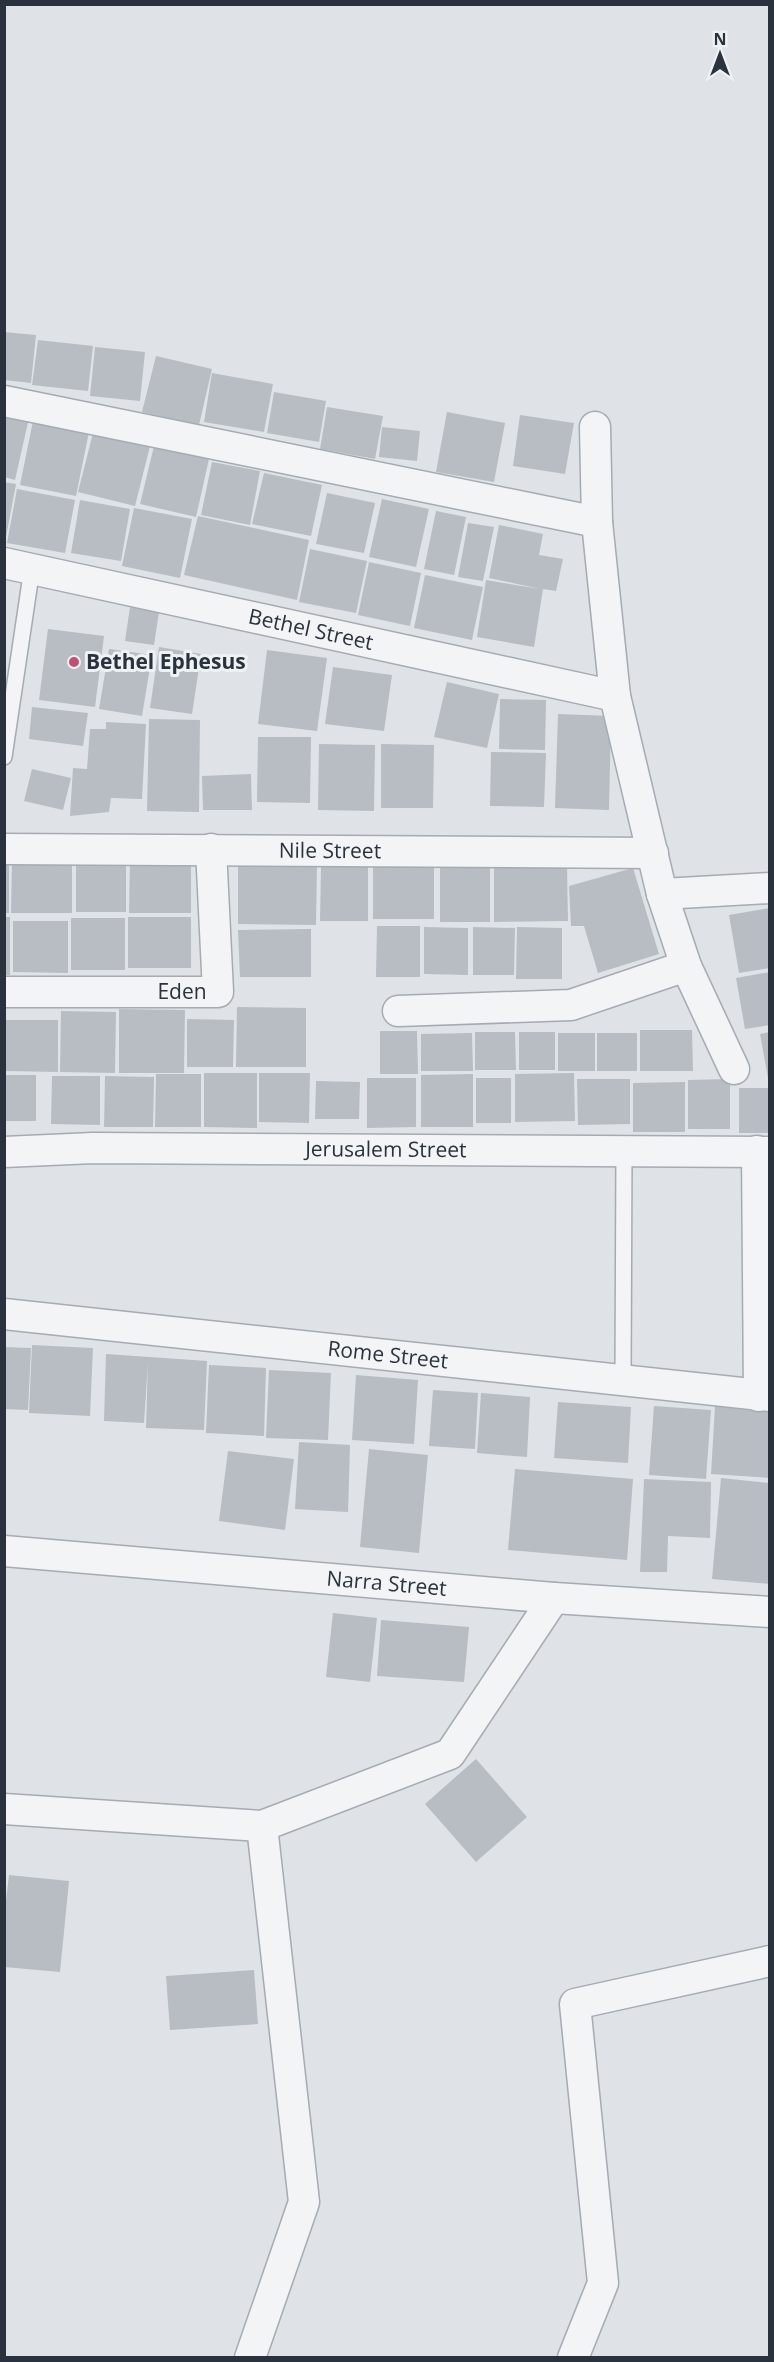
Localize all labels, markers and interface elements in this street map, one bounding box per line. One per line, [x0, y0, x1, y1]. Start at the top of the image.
north arrow [690, 24, 750, 84]
text: N [713, 28, 727, 50]
street label: Bethel Street [246, 602, 376, 656]
place label: Bethel Ephesus [86, 647, 246, 675]
marker: Bethel Ephesus [67, 655, 81, 669]
street label: Nile Street [279, 836, 381, 864]
street label: Eden [157, 977, 207, 1005]
street label: Jerusalem Street [303, 1134, 467, 1163]
street label: Rome Street [326, 1334, 450, 1374]
street label: Narra Street [325, 1564, 448, 1602]

